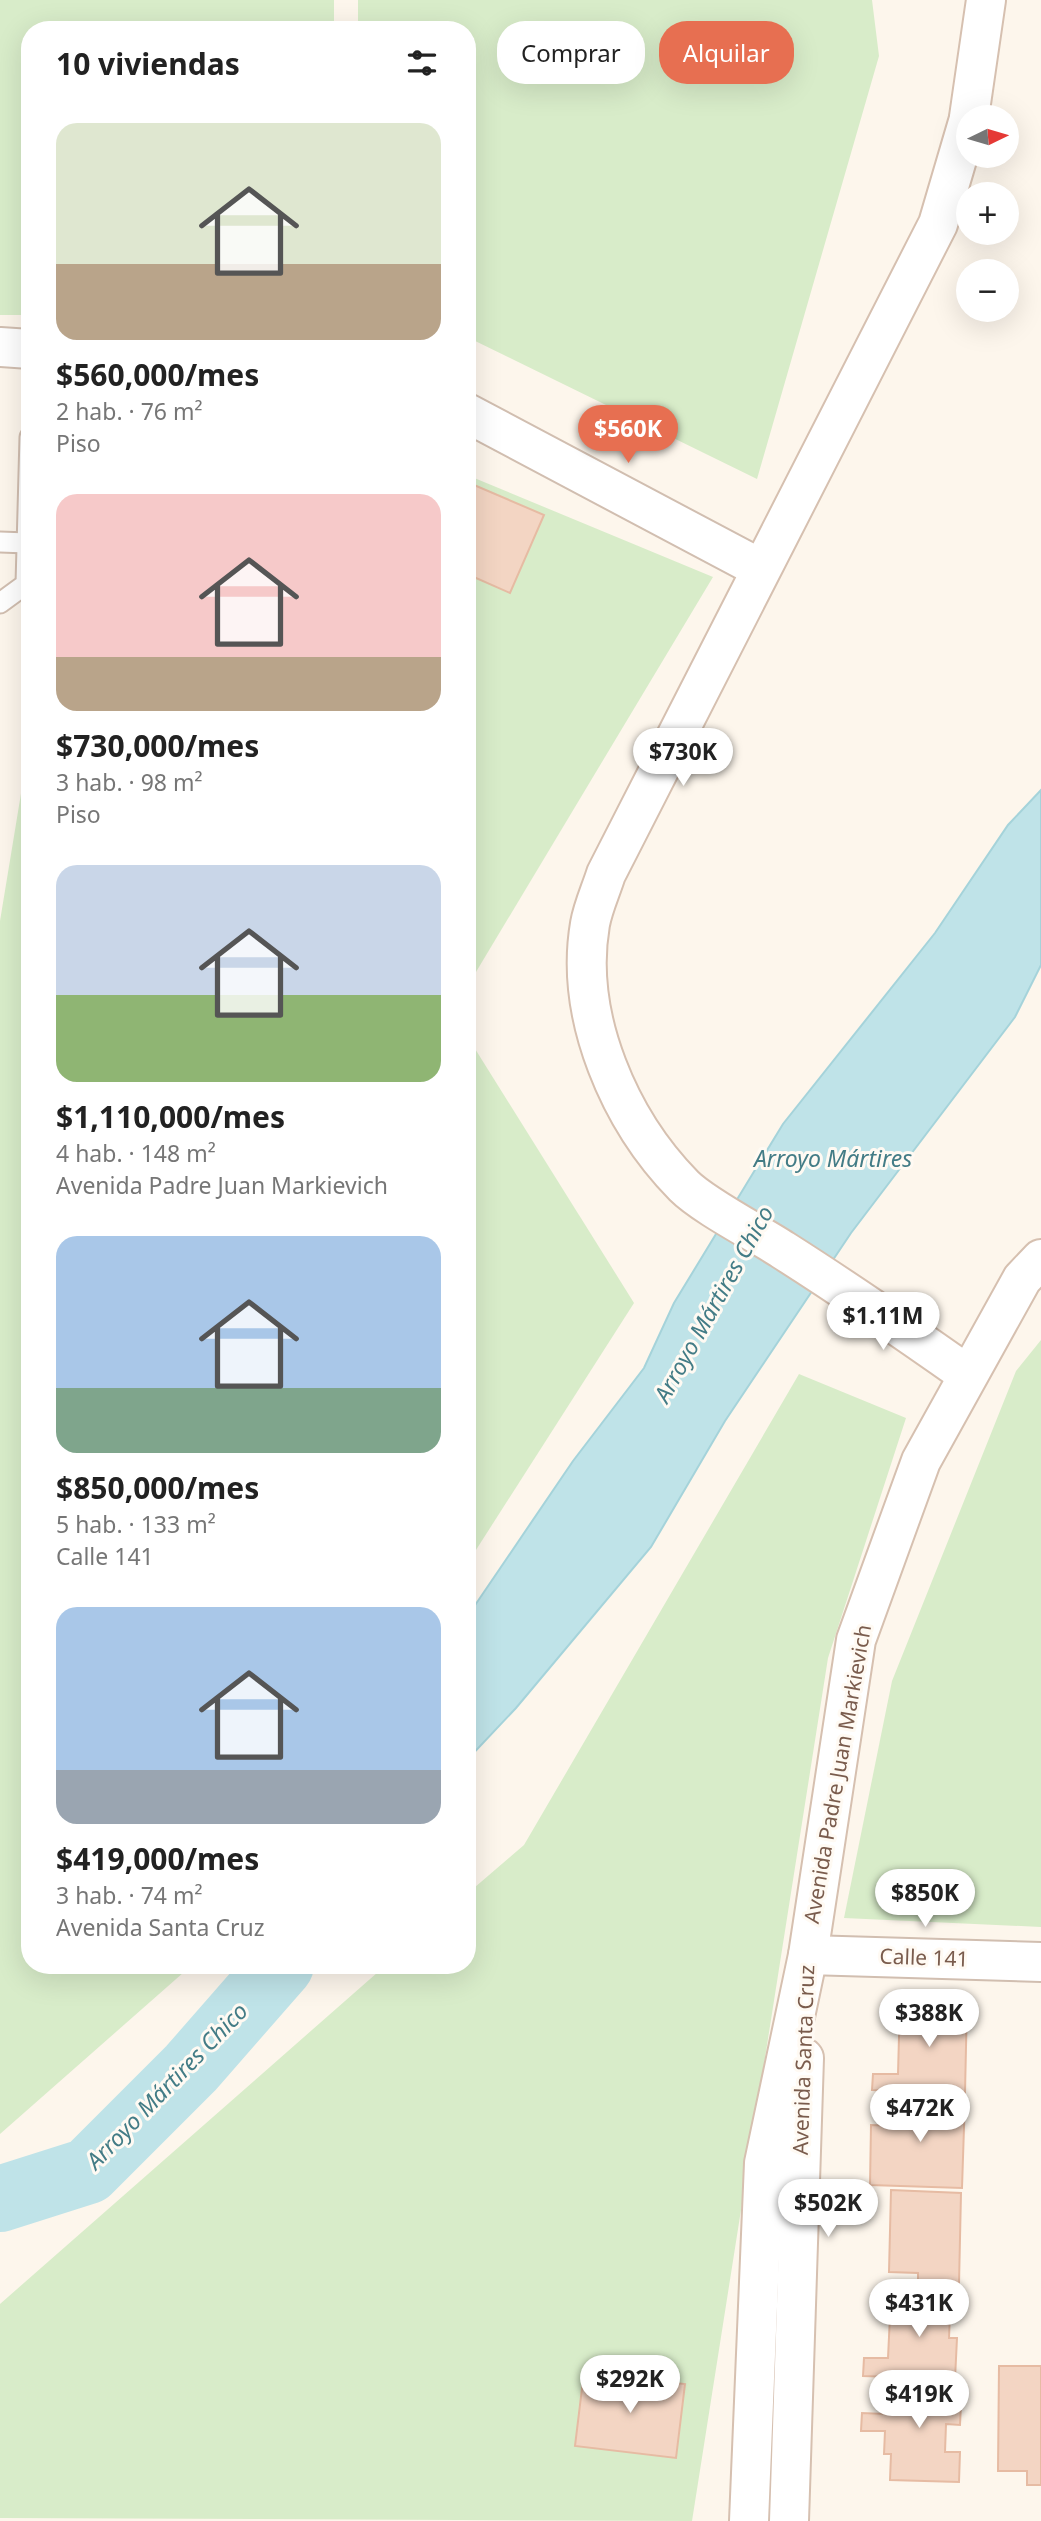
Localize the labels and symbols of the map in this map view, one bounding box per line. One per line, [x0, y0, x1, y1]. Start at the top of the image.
north arrow [956, 105, 1018, 168]
pin: $560K [579, 406, 677, 465]
pin: $730K [634, 728, 732, 788]
water label: Arroyo Mártires [752, 1142, 912, 1174]
water label: Arroyo Mártires Chico [645, 1199, 781, 1409]
pin: $1.11M [826, 1292, 940, 1352]
street label: Avenida Padre Juan Markievich [797, 1622, 877, 1925]
pin: $850K [876, 1870, 974, 1929]
street label: Calle 141 [879, 1941, 969, 1973]
street label: Avenida Santa Cruz [786, 1964, 820, 2156]
pin: $388K [880, 1990, 978, 2049]
water label: Arroyo Mártires Chico [77, 1995, 254, 2177]
pin: $472K [871, 2084, 969, 2144]
pin: $502K [779, 2180, 877, 2239]
pin: $431K [870, 2280, 968, 2339]
pin: $292K [581, 2356, 679, 2415]
pin: $419K [870, 2370, 968, 2430]

